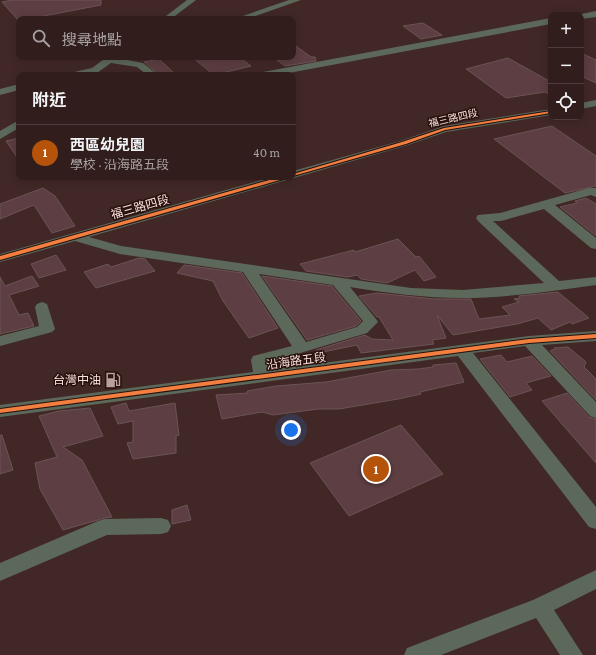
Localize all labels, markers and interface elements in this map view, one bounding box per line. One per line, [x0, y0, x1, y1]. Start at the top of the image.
map controls [548, 12, 584, 120]
button: + [548, 12, 584, 48]
search box [16, 16, 296, 60]
icon: search [30, 27, 52, 49]
text: 搜尋地點 [62, 32, 122, 48]
button: − [548, 48, 584, 84]
button: locate [548, 84, 584, 120]
text: 附近 [32, 91, 66, 110]
street label: 福三路四段 [427, 107, 479, 129]
text: 西區幼兒園 [70, 137, 145, 153]
text: 1 [43, 145, 47, 160]
text: 40 m [253, 145, 280, 160]
text: 學校 · 沿海路五段 [70, 157, 169, 172]
street label: 福三路四段 [109, 192, 171, 222]
street label: 沿海路五段 [265, 350, 327, 372]
fuel station icon: 台灣中油 [104, 371, 122, 389]
place label: 台灣中油 [53, 373, 101, 387]
your location [281, 420, 301, 440]
pin: 1 [363, 454, 389, 484]

